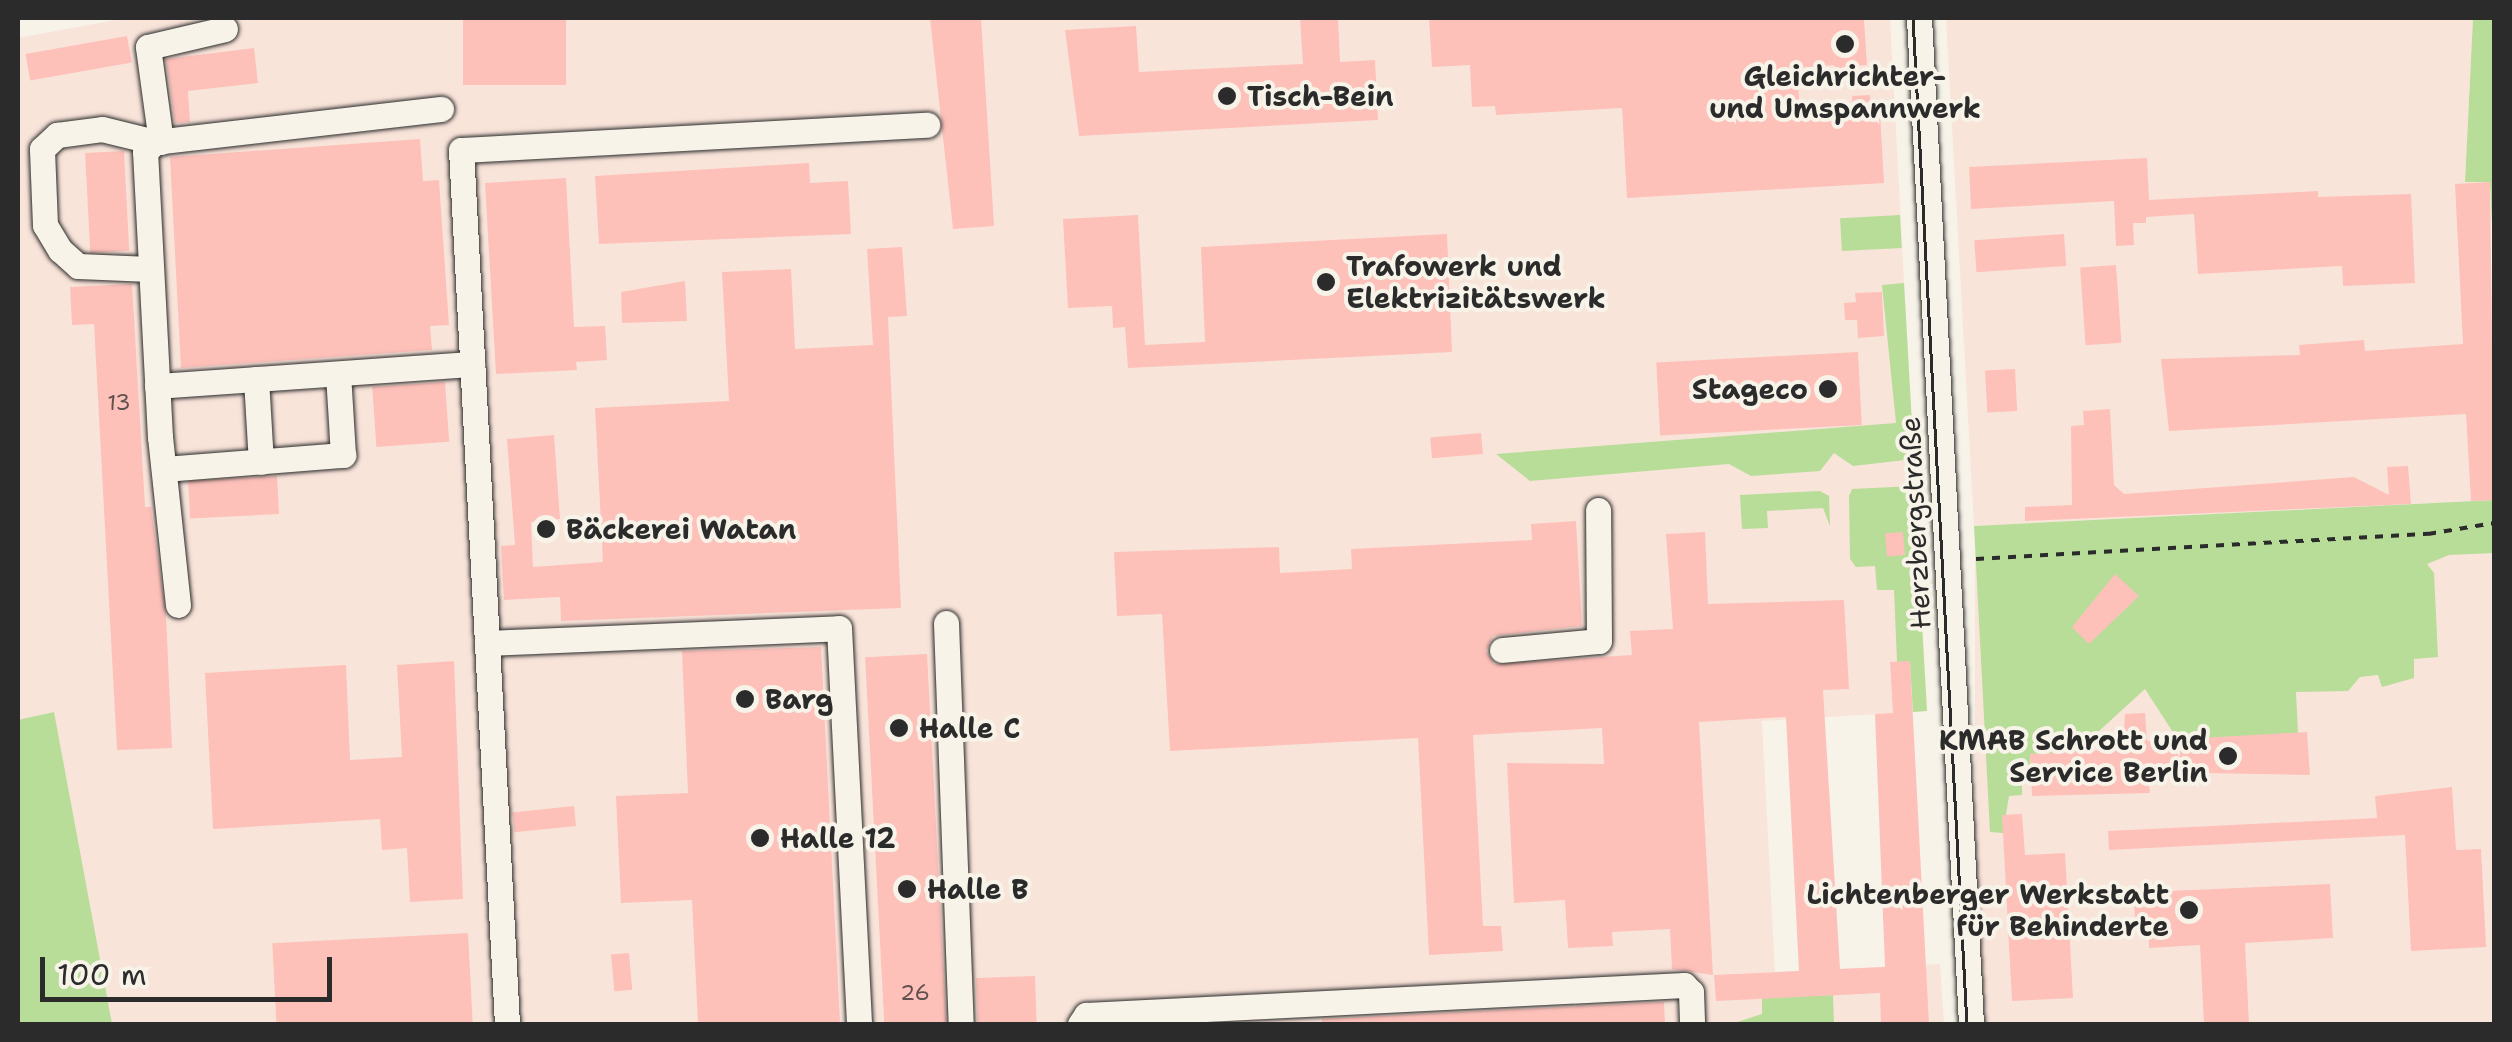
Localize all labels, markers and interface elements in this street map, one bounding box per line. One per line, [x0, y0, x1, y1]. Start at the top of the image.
marker: Gleichrichter- und Umspannwerk [1834, 33, 1856, 55]
place label: Gleichrichter- und Umspannwerk [1709, 59, 1981, 125]
place label: Tisch-Bein [1247, 79, 1394, 113]
marker: Tisch-Bein [1216, 85, 1238, 107]
place label: Trafowerk und Elektrizitätswerk [1346, 249, 1606, 315]
marker: Trafowerk und Elektrizitätswerk [1315, 271, 1337, 293]
place label: Stageco [1692, 372, 1808, 406]
marker: Stageco [1817, 378, 1839, 400]
house number: 13 [107, 390, 131, 416]
street label: Herzbergstraße [1893, 416, 1937, 630]
place label: Bäckerei Watan [566, 512, 796, 546]
marker: Bäckerei Watan [535, 518, 557, 540]
place label: Barg [765, 682, 833, 716]
marker: Barg [734, 688, 756, 710]
place label: Halle C [919, 711, 1020, 745]
marker: Halle C [888, 717, 910, 739]
place label: KMAB Schrott und Service Berlin [1939, 723, 2208, 789]
marker: KMAB Schrott und Service Berlin [2217, 745, 2239, 767]
place label: Halle 12 [780, 821, 896, 855]
marker: Halle 12 [749, 827, 771, 849]
place label: Halle B [927, 872, 1029, 906]
place label: Lichtenberger Werkstatt für Behinderte [1806, 877, 2169, 943]
marker: Halle B [896, 878, 918, 900]
marker: Lichtenberger Werkstatt für Behinderte [2178, 899, 2200, 921]
scale bar [45, 937, 338, 999]
text: 100 m [57, 954, 147, 995]
house number: 26 [900, 980, 930, 1006]

